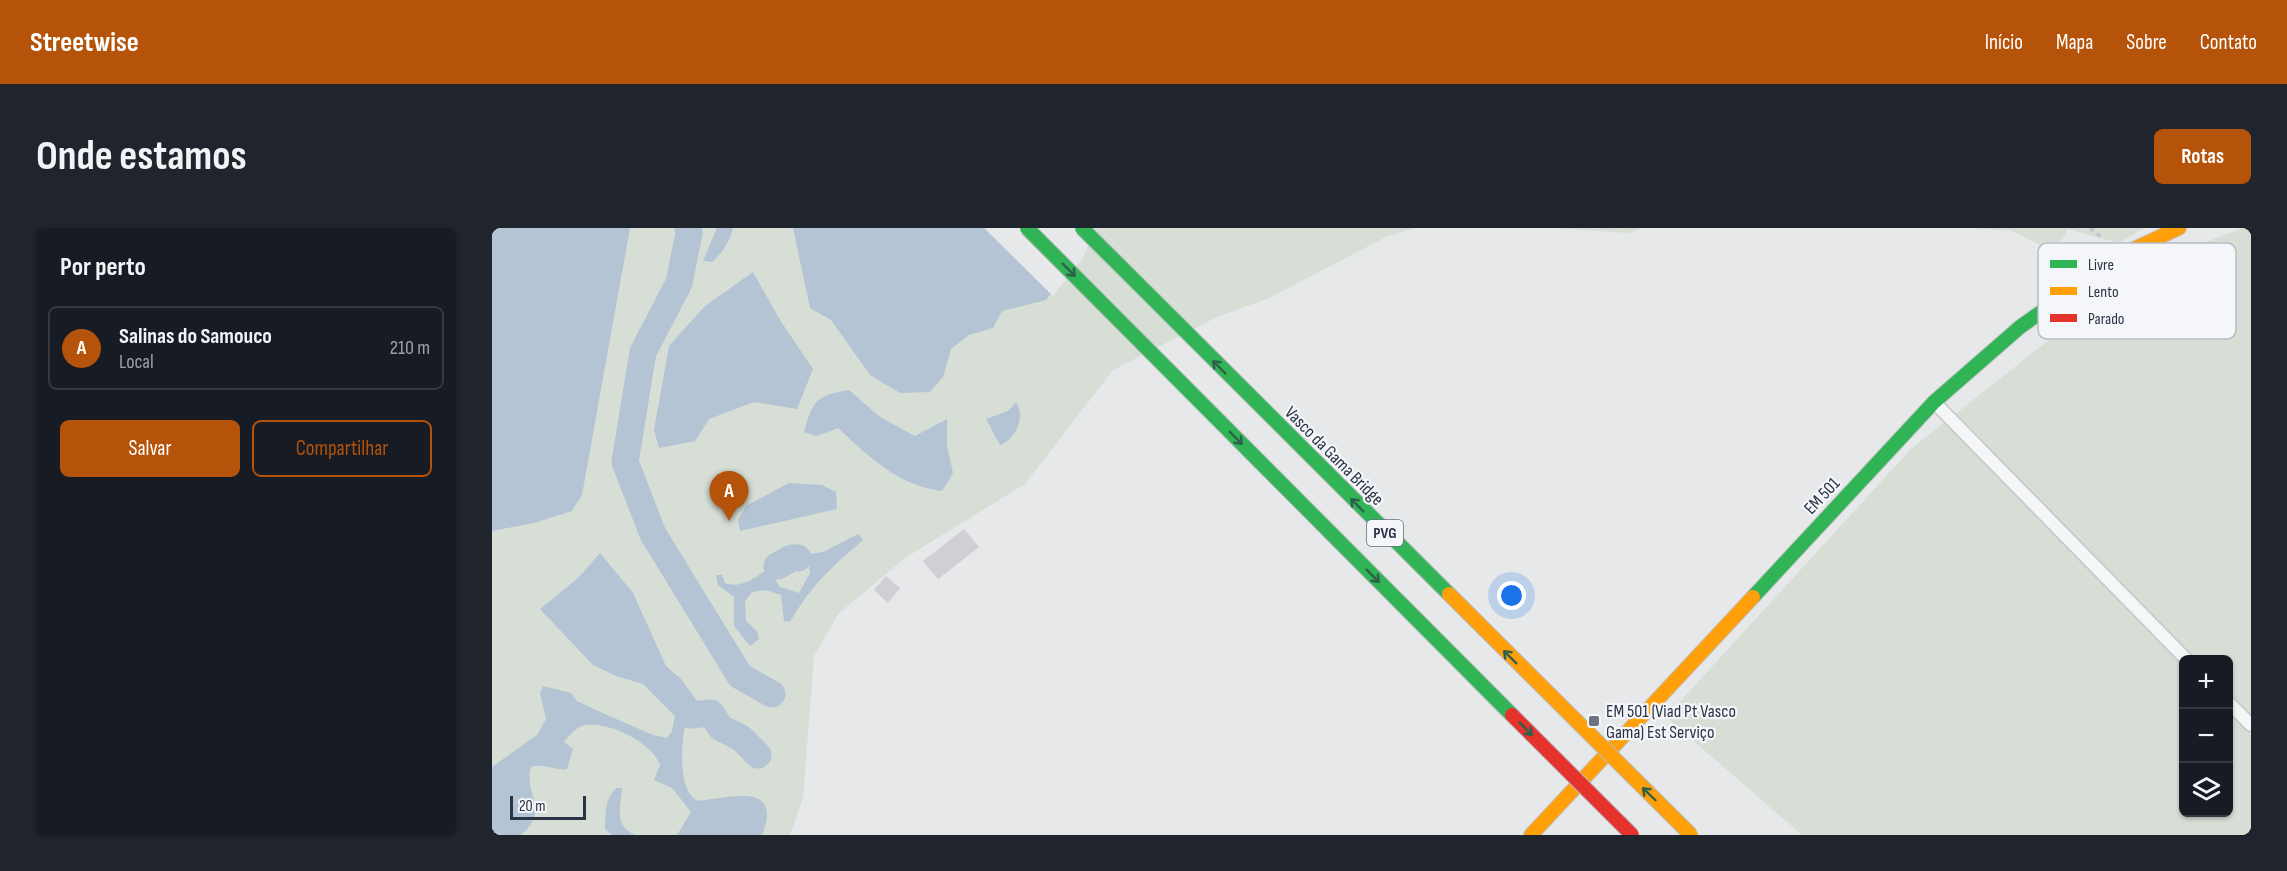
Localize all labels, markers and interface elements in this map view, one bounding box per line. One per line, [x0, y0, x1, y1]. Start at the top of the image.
text: Streetwise [30, 26, 139, 59]
text: Início [1985, 30, 2023, 55]
text: Mapa [2056, 30, 2093, 55]
text: Sobre [2126, 30, 2167, 55]
text: Contato [2200, 30, 2257, 55]
button: Rotas [2154, 129, 2251, 184]
text: Onde estamos [36, 131, 247, 182]
legend [2038, 243, 2236, 339]
text: Por perto [60, 252, 146, 283]
text: Livre [2088, 256, 2114, 275]
one-way arrow [1061, 262, 1076, 277]
text: Lento [2088, 283, 2119, 302]
text: Parado [2088, 310, 2125, 329]
text: Salinas do Samouco [119, 323, 272, 350]
text: A [77, 336, 86, 360]
text: 210 m [390, 336, 430, 360]
text: Local [119, 350, 154, 374]
one-way arrow [1212, 359, 1227, 374]
street label: Vasco da Gama Bridge [1280, 402, 1388, 510]
button: Salvar [60, 420, 240, 477]
button: Compartilhar [252, 420, 432, 477]
one-way arrow [1228, 430, 1243, 445]
pin: A [710, 472, 748, 521]
street label: EM 501 [1800, 473, 1845, 519]
one-way arrow [1350, 497, 1365, 512]
road number: PVG [1367, 520, 1403, 546]
one-way arrow [1366, 569, 1380, 584]
your location [1497, 581, 1526, 610]
one-way arrow [1502, 650, 1517, 665]
map controls [2179, 655, 2233, 817]
button: + [2179, 655, 2233, 709]
place label: EM 501 (Viad Pt Vasco Gama) Est Serviço [1606, 701, 1736, 743]
button: − [2179, 709, 2233, 763]
marker: EM 501 (Viad Pt Vasco Gama) Est Serviço [1587, 714, 1601, 728]
one-way arrow [1518, 721, 1533, 736]
button: layers [2179, 763, 2233, 817]
one-way arrow [1642, 787, 1657, 801]
scale bar [510, 793, 586, 820]
text: 20 m [519, 797, 546, 816]

